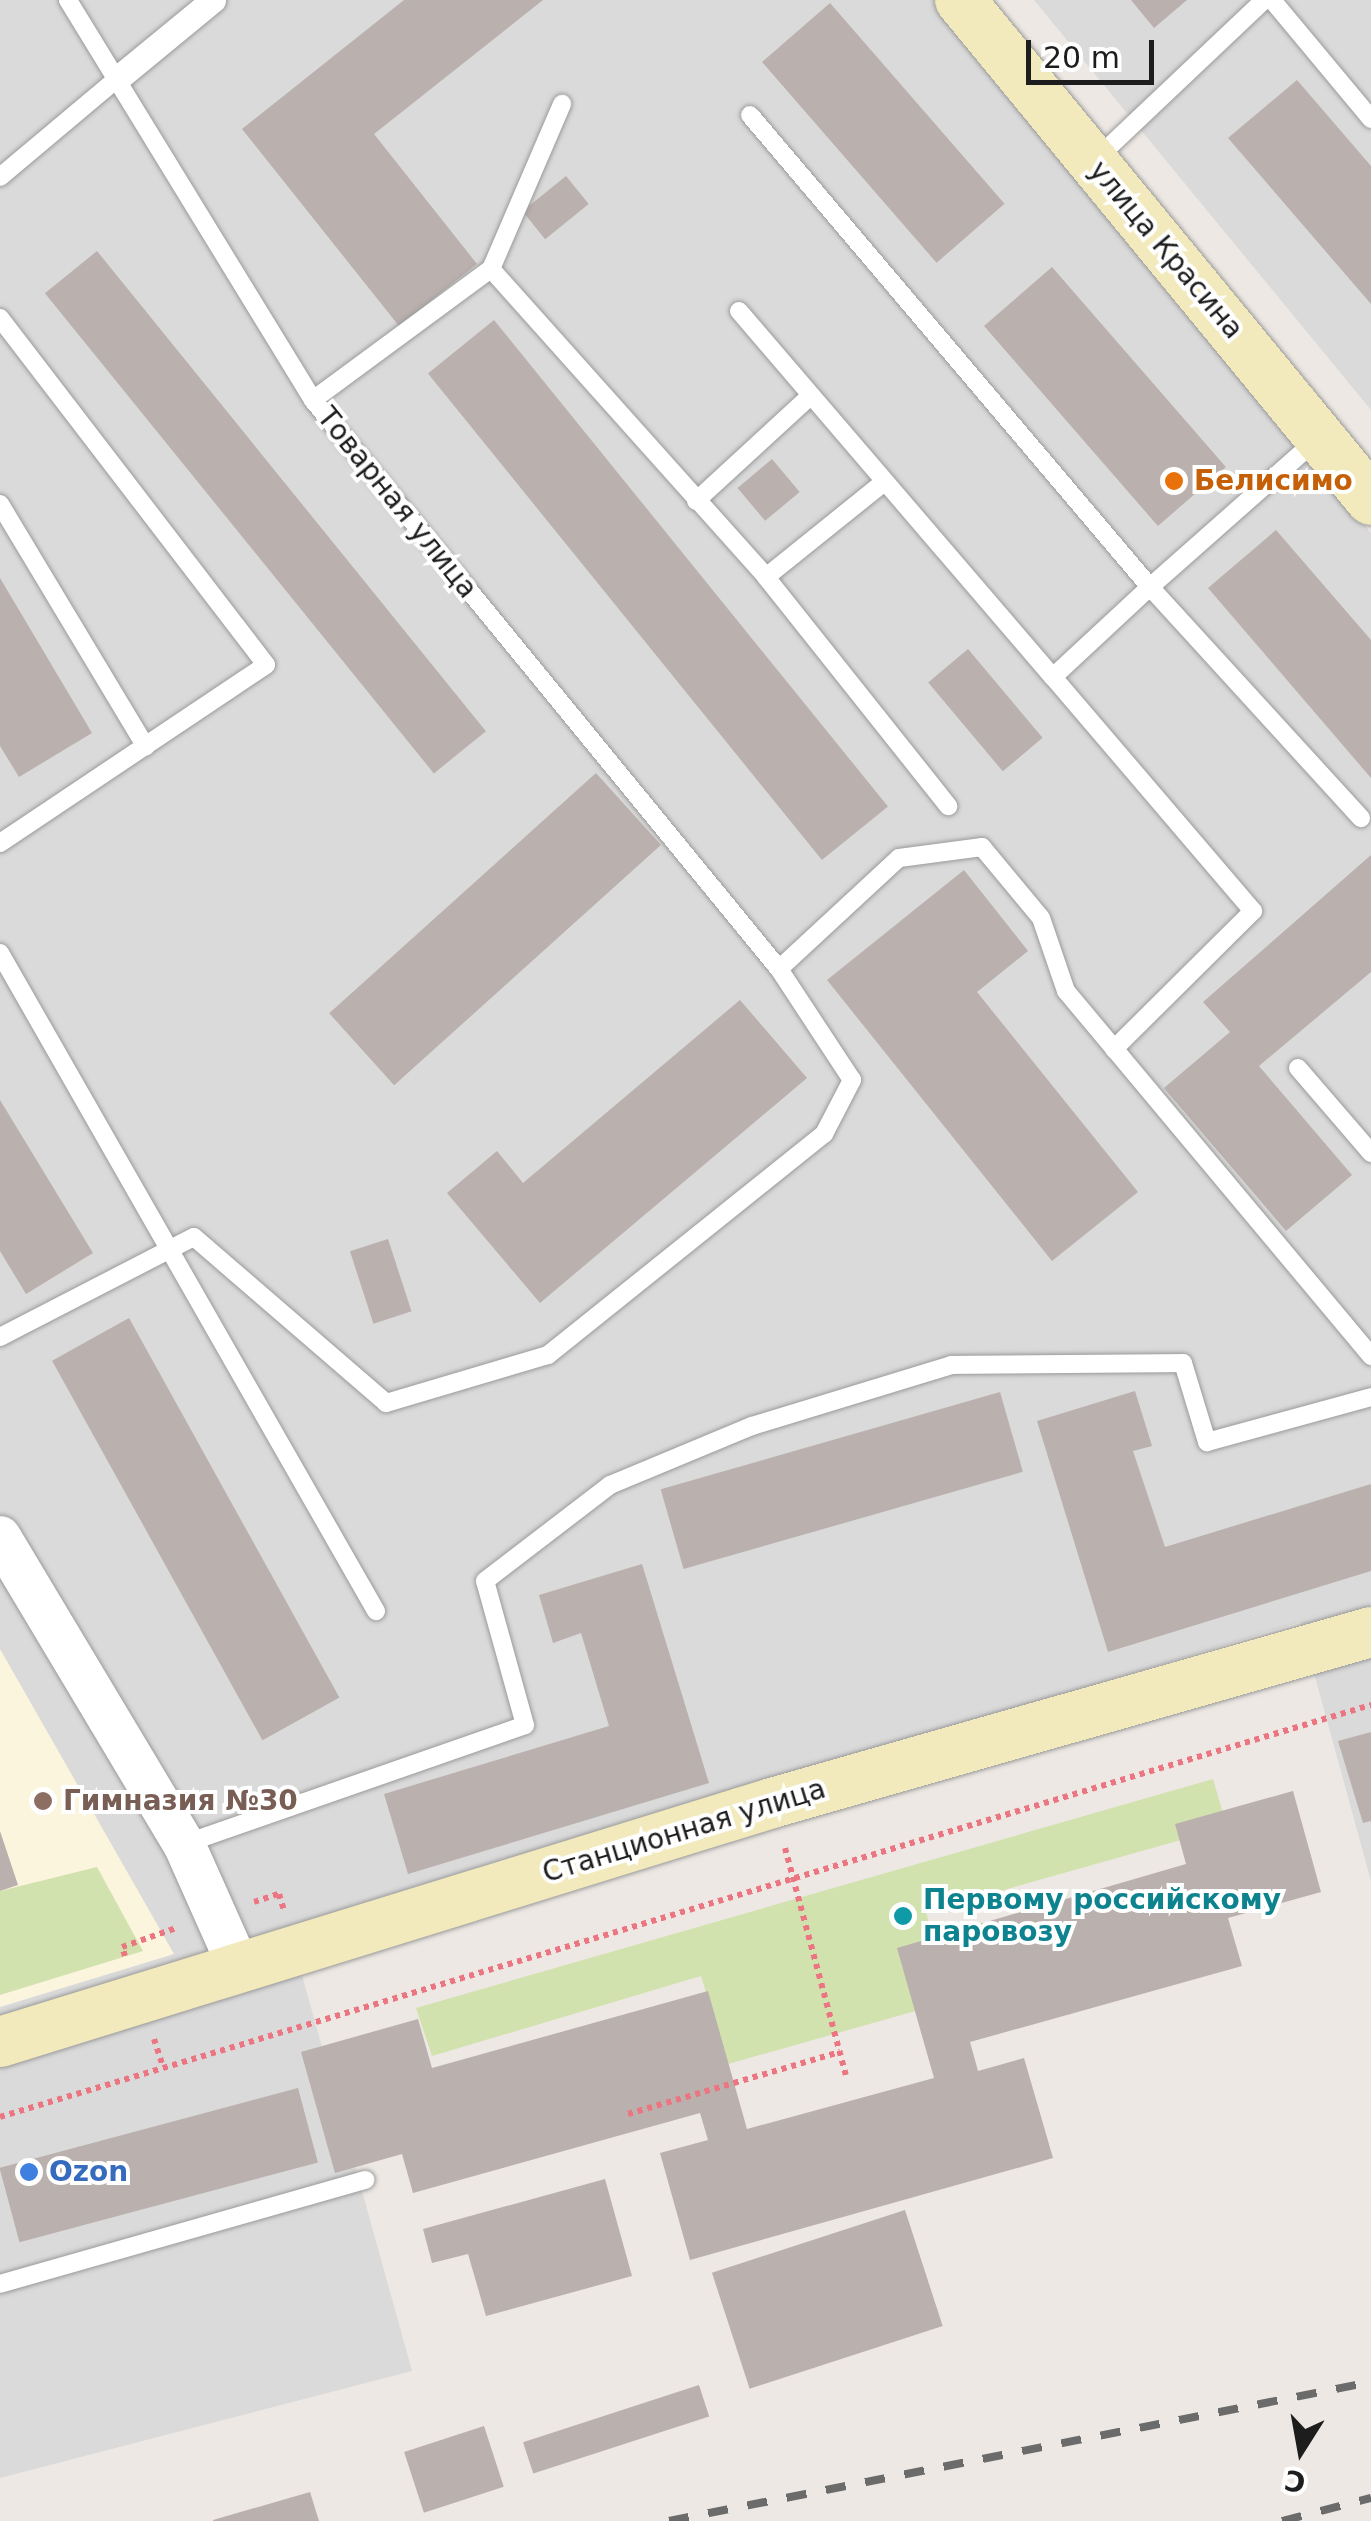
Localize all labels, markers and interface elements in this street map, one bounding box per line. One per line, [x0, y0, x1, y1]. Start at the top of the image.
scale bar [1031, 20, 1158, 82]
text: 20 m [1043, 40, 1120, 75]
street label: улица Красина [1082, 154, 1250, 346]
street label: Товарная улица [310, 401, 484, 605]
place label: Белисимо [1194, 464, 1353, 498]
marker: Белисимо [1163, 470, 1185, 492]
street label: Станционная улица [538, 1772, 830, 1890]
place label: Гимназия №30 [63, 1784, 298, 1818]
marker: Гимназия №30 [32, 1790, 54, 1812]
place label: Первому российскому паровозу [923, 1883, 1281, 1949]
marker: Первому российскому паровозу [892, 1905, 914, 1927]
place label: Ozon [49, 2155, 128, 2189]
marker: Ozon [18, 2161, 40, 2183]
north arrow [1251, 2401, 1351, 2501]
text: С [1282, 2463, 1308, 2499]

